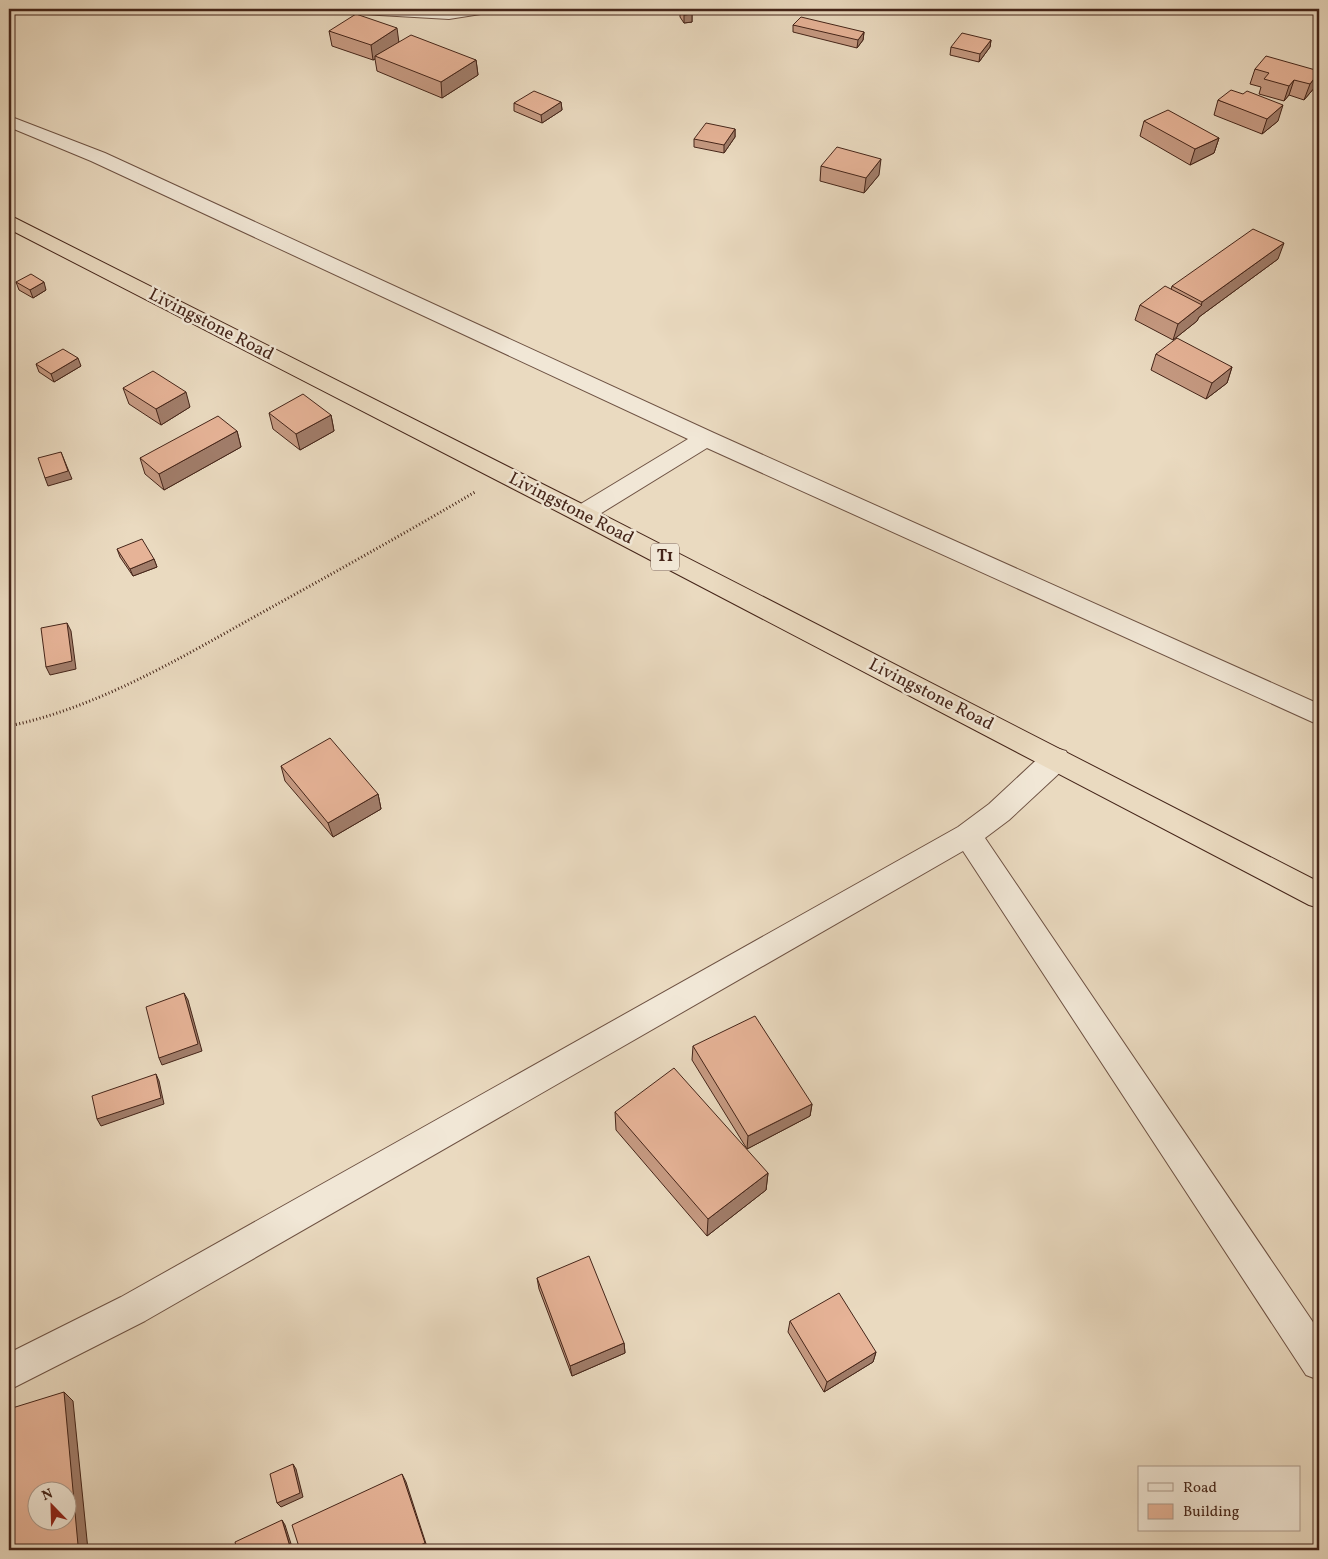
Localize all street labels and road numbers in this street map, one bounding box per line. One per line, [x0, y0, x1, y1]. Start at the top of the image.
street label: Livingstone Road [144, 283, 278, 367]
street label: Livingstone Road [504, 467, 638, 551]
road number: T1 [651, 544, 679, 570]
street label: Livingstone Road [864, 653, 998, 737]

